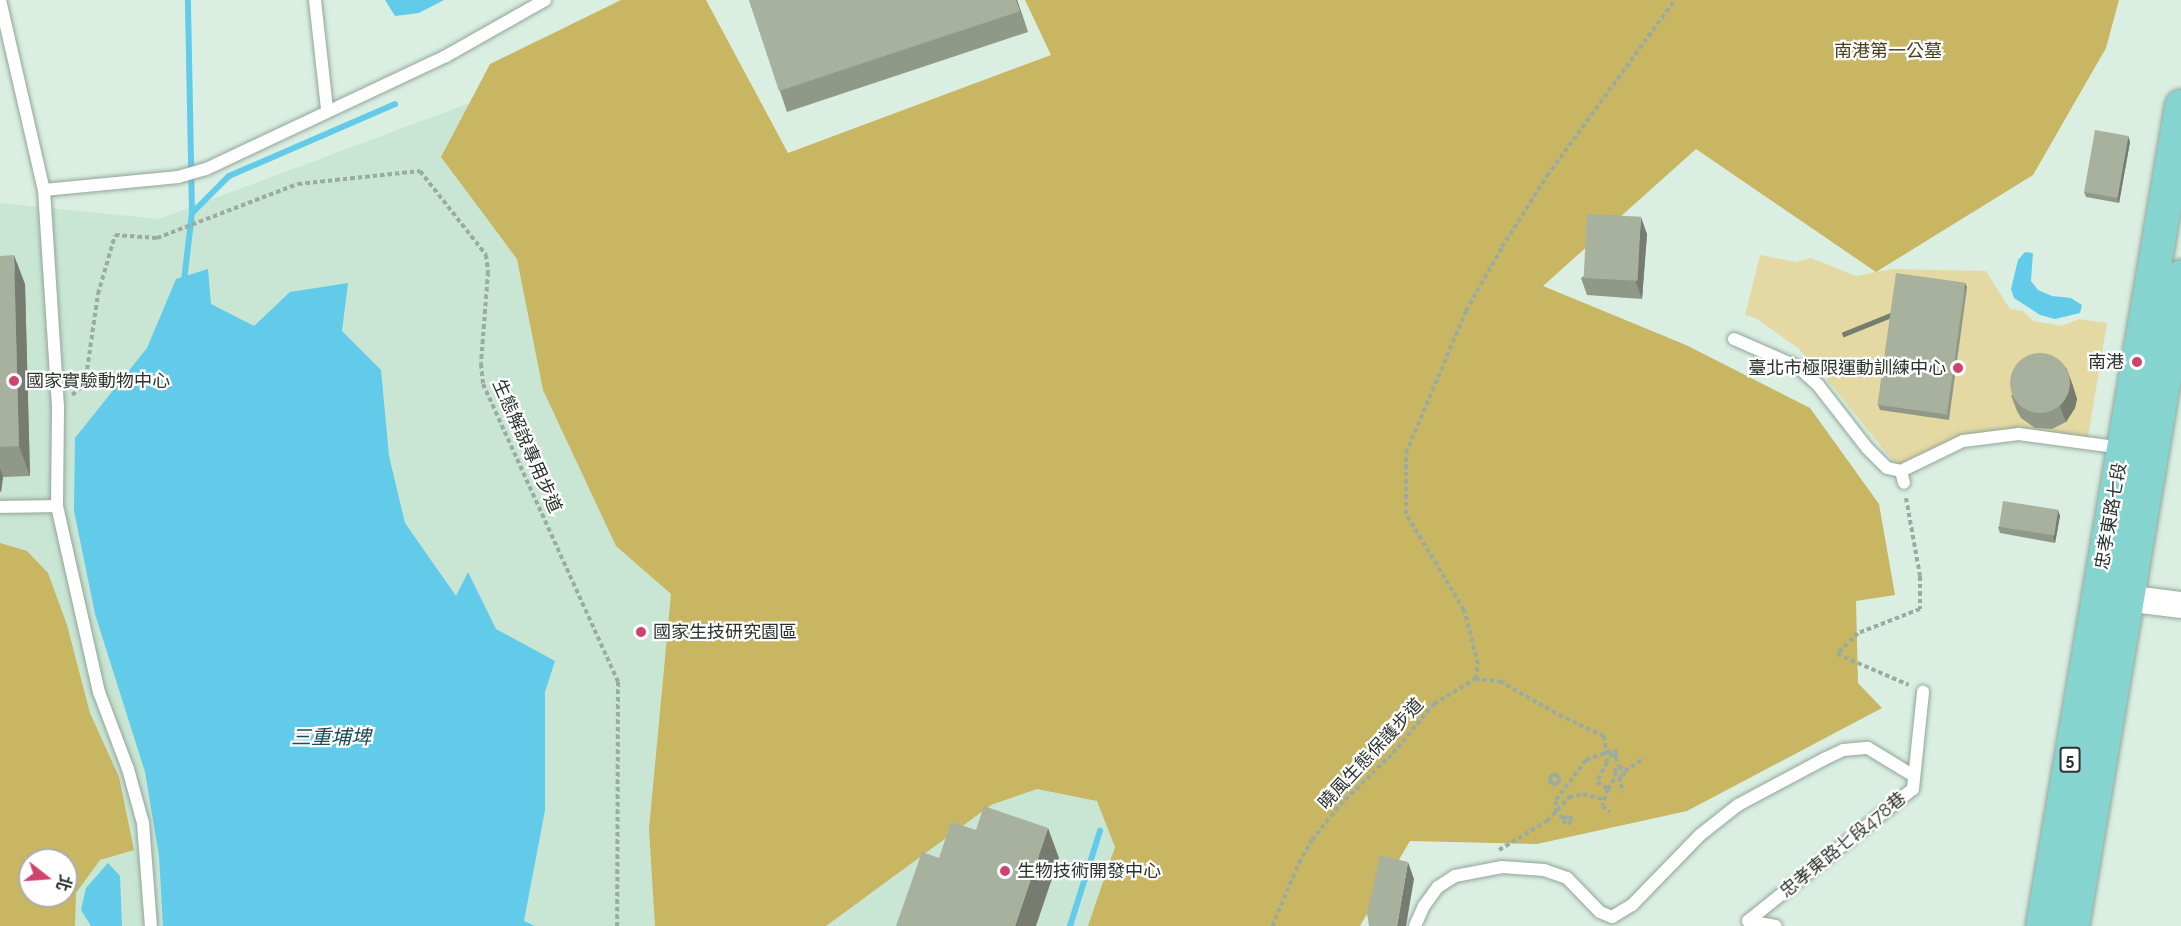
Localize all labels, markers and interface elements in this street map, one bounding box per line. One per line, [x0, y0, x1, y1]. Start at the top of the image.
park label: 南港第一公墓 [1834, 40, 1942, 62]
place label: 南港 [2088, 351, 2124, 373]
marker: 南港 [2128, 353, 2146, 371]
place label: 臺北市極限運動訓練中心 [1748, 357, 1946, 379]
marker: 臺北市極限運動訓練中心 [1951, 361, 1965, 375]
place label: 國家實驗動物中心 [26, 370, 170, 392]
marker: 國家實驗動物中心 [7, 374, 21, 388]
street label: 生態解說專用步道 [488, 376, 566, 516]
street label: 忠孝東路七段 [2091, 461, 2131, 571]
place label: 國家生技研究園區 [653, 621, 797, 643]
marker: 國家生技研究園區 [634, 625, 648, 639]
street label: 曉風生態保護步道 [1314, 694, 1428, 814]
water label: 三重埔埤 [291, 725, 371, 749]
road number: 5 [2060, 747, 2080, 773]
street label: 忠孝東路七段478巷 [1776, 788, 1910, 902]
north arrow [18, 848, 78, 908]
place label: 生物技術開發中心 [1017, 860, 1161, 882]
marker: 生物技術開發中心 [998, 864, 1012, 878]
text: 北 [52, 872, 75, 893]

